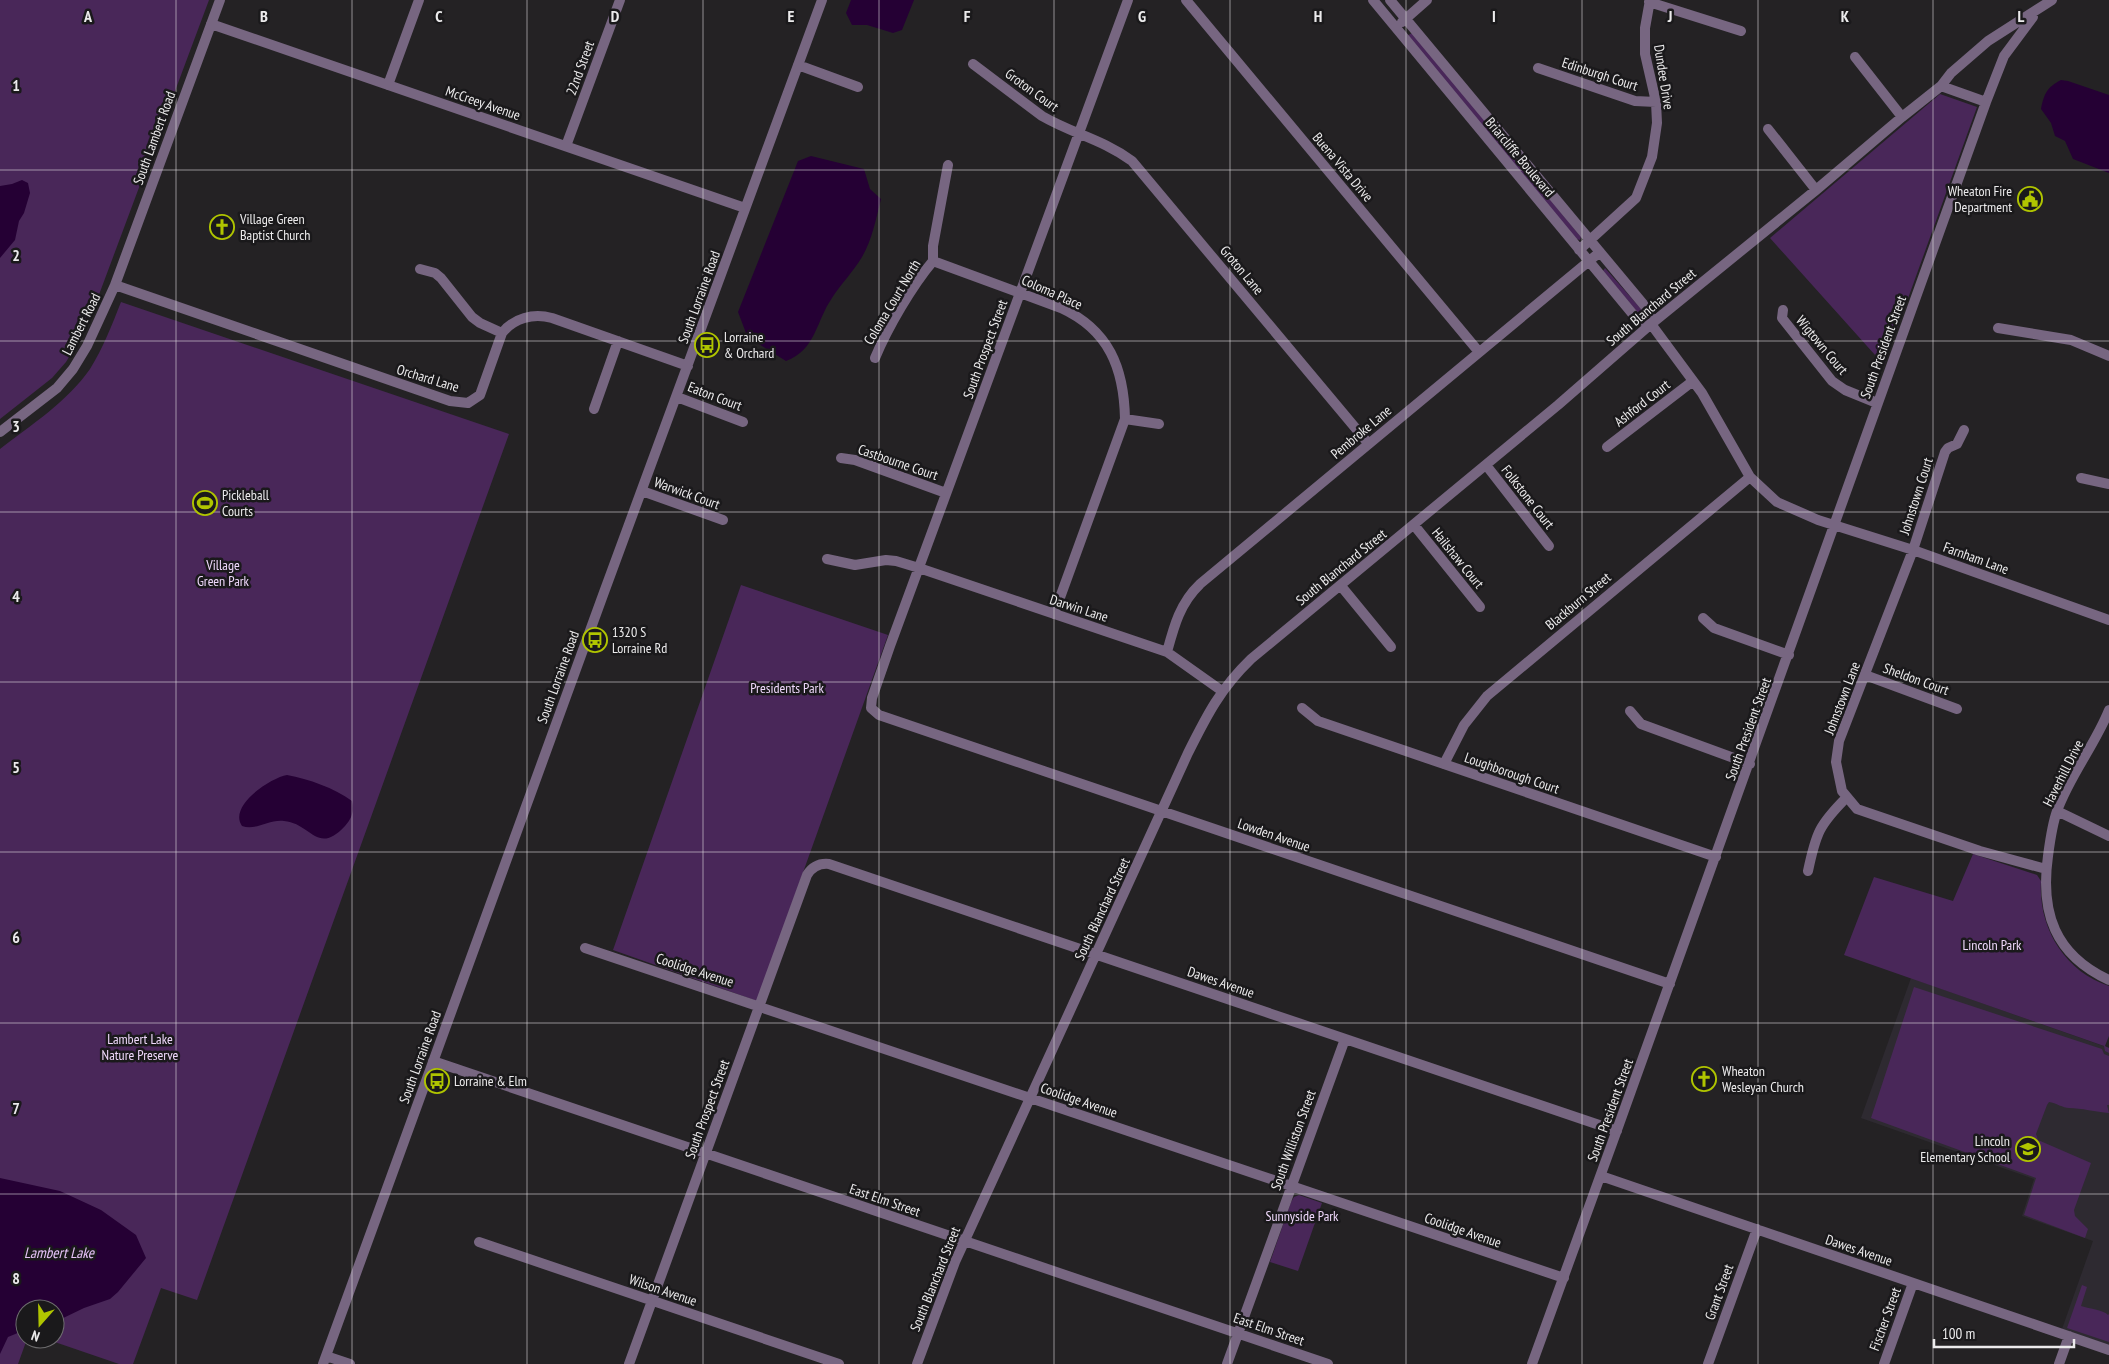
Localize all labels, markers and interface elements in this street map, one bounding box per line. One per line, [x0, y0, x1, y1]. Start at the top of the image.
text: A [83, 6, 93, 26]
text: B [260, 6, 268, 26]
text: C [435, 6, 443, 26]
text: D [611, 6, 620, 26]
text: E [788, 6, 795, 26]
text: F [964, 6, 971, 26]
text: G [1138, 6, 1146, 26]
text: H [1314, 6, 1322, 26]
text: I [1492, 6, 1496, 26]
text: J [1667, 6, 1672, 26]
text: K [1841, 6, 1850, 26]
text: L [2018, 6, 2025, 26]
street label: 22nd Street [562, 38, 598, 98]
street label: Dundee Drive [1650, 43, 1678, 111]
street label: Edinburgh Court [1560, 53, 1640, 95]
street label: Groton Court [1002, 65, 1062, 116]
text: 1 [12, 75, 20, 95]
street label: McCreey Avenue [443, 82, 523, 124]
street label: South Lambert Road [129, 89, 179, 187]
street label: Briarcliffe Boulevard [1481, 113, 1559, 201]
street label: Buena Vista Drive [1309, 129, 1377, 205]
place label: Wheaton Fire Department [1948, 182, 2012, 216]
public building icon: Wheaton Fire Department [2017, 186, 2043, 212]
place label: Village Green Baptist Church [239, 210, 310, 244]
church icon: Village Green Baptist Church [209, 214, 235, 240]
street label: Groton Lane [1216, 242, 1268, 298]
text: 2 [12, 245, 20, 265]
street label: South Lorraine Road [674, 248, 724, 346]
street label: Coloma Court North [860, 256, 924, 348]
street label: South Blanchard Street [1603, 264, 1700, 350]
street label: Coloma Place [1019, 271, 1085, 313]
street label: Lambert Road [58, 290, 104, 358]
street label: South President Street [1856, 293, 1910, 401]
street label: South Prospect Street [959, 297, 1011, 401]
street label: Wigtown Court [1792, 312, 1852, 378]
place label: Lorraine & Orchard [724, 328, 774, 362]
bus stop icon: Lorraine & Orchard [694, 332, 720, 358]
street label: Orchard Lane [395, 360, 462, 396]
street label: Ashford Court [1610, 375, 1674, 430]
street label: Eaton Court [685, 377, 745, 415]
street label: Pembroke Lane [1327, 401, 1395, 463]
text: 3 [12, 416, 20, 436]
street label: Castbourne Court [856, 440, 941, 484]
street label: Johnstown Court [1895, 455, 1937, 538]
street label: Folkstone Court [1497, 461, 1559, 533]
street label: Warwick Court [652, 473, 723, 513]
place label: Pickleball Courts [222, 486, 270, 520]
sports icon: Pickleball Courts [192, 490, 218, 516]
street label: Hailshaw Court [1428, 524, 1488, 592]
street label: South Blanchard Street [1292, 525, 1390, 609]
street label: Farnham Lane [1941, 538, 2011, 578]
park label: Village Green Park [197, 556, 250, 590]
street label: Blackburn Street [1542, 568, 1615, 634]
text: 4 [12, 586, 20, 606]
street label: Darwin Lane [1048, 590, 1111, 626]
place label: 1320 S Lorraine Rd [612, 623, 667, 657]
bus stop icon: 1320 S Lorraine Rd [582, 627, 608, 653]
street label: South Lorraine Road [533, 628, 583, 726]
street label: Johnstown Lane [1820, 659, 1864, 738]
street label: Sheldon Court [1881, 659, 1951, 699]
street label: South President Street [1721, 675, 1775, 783]
park label: Presidents Park [750, 679, 824, 697]
street label: Haverhill Drive [2039, 737, 2088, 809]
street label: Loughborough Court [1462, 748, 1562, 798]
text: 5 [12, 757, 20, 777]
street label: Lowden Avenue [1235, 814, 1313, 856]
street label: South Blanchard Street [1070, 855, 1134, 963]
text: 6 [12, 927, 20, 947]
park label: Lincoln Park [1963, 936, 2022, 954]
street label: Coolidge Avenue [654, 949, 736, 991]
street label: Dawes Avenue [1185, 962, 1257, 1002]
street label: South Lorraine Road [395, 1008, 445, 1106]
park label: Lambert Lake Nature Preserve [102, 1030, 179, 1064]
street label: South President Street [1583, 1056, 1637, 1164]
street label: South Prospect Street [681, 1057, 733, 1161]
place label: Wheaton Wesleyan Church [1722, 1062, 1804, 1096]
church icon: Wheaton Wesleyan Church [1691, 1066, 1717, 1092]
bus stop icon: Lorraine & Elm [424, 1068, 450, 1094]
place label: Lorraine & Elm [454, 1072, 527, 1090]
street label: Coolidge Avenue [1038, 1078, 1120, 1122]
street label: South Williston Street [1267, 1087, 1320, 1193]
text: 7 [12, 1098, 20, 1118]
place label: Lincoln Elementary School [1920, 1132, 2011, 1166]
school or university icon: Lincoln Elementary School [2015, 1136, 2041, 1162]
street label: East Elm Street [847, 1180, 923, 1221]
park label: Sunnyside Park [1265, 1207, 1339, 1225]
street label: Coolidge Avenue [1422, 1208, 1504, 1252]
street label: South Blanchard Street [906, 1224, 964, 1334]
street label: Dawes Avenue [1823, 1230, 1895, 1270]
water label: Lambert Lake [24, 1243, 95, 1262]
street label: Grant Street [1701, 1261, 1737, 1322]
text: 8 [12, 1268, 20, 1288]
street label: Wilson Avenue [627, 1270, 700, 1310]
street label: Fischer Street [1865, 1285, 1905, 1353]
north arrow [15, 1299, 65, 1349]
street label: East Elm Street [1231, 1309, 1307, 1350]
scale bar [1934, 1316, 2074, 1348]
text: 100 m [1942, 1324, 1975, 1343]
text: N [29, 1326, 42, 1346]

